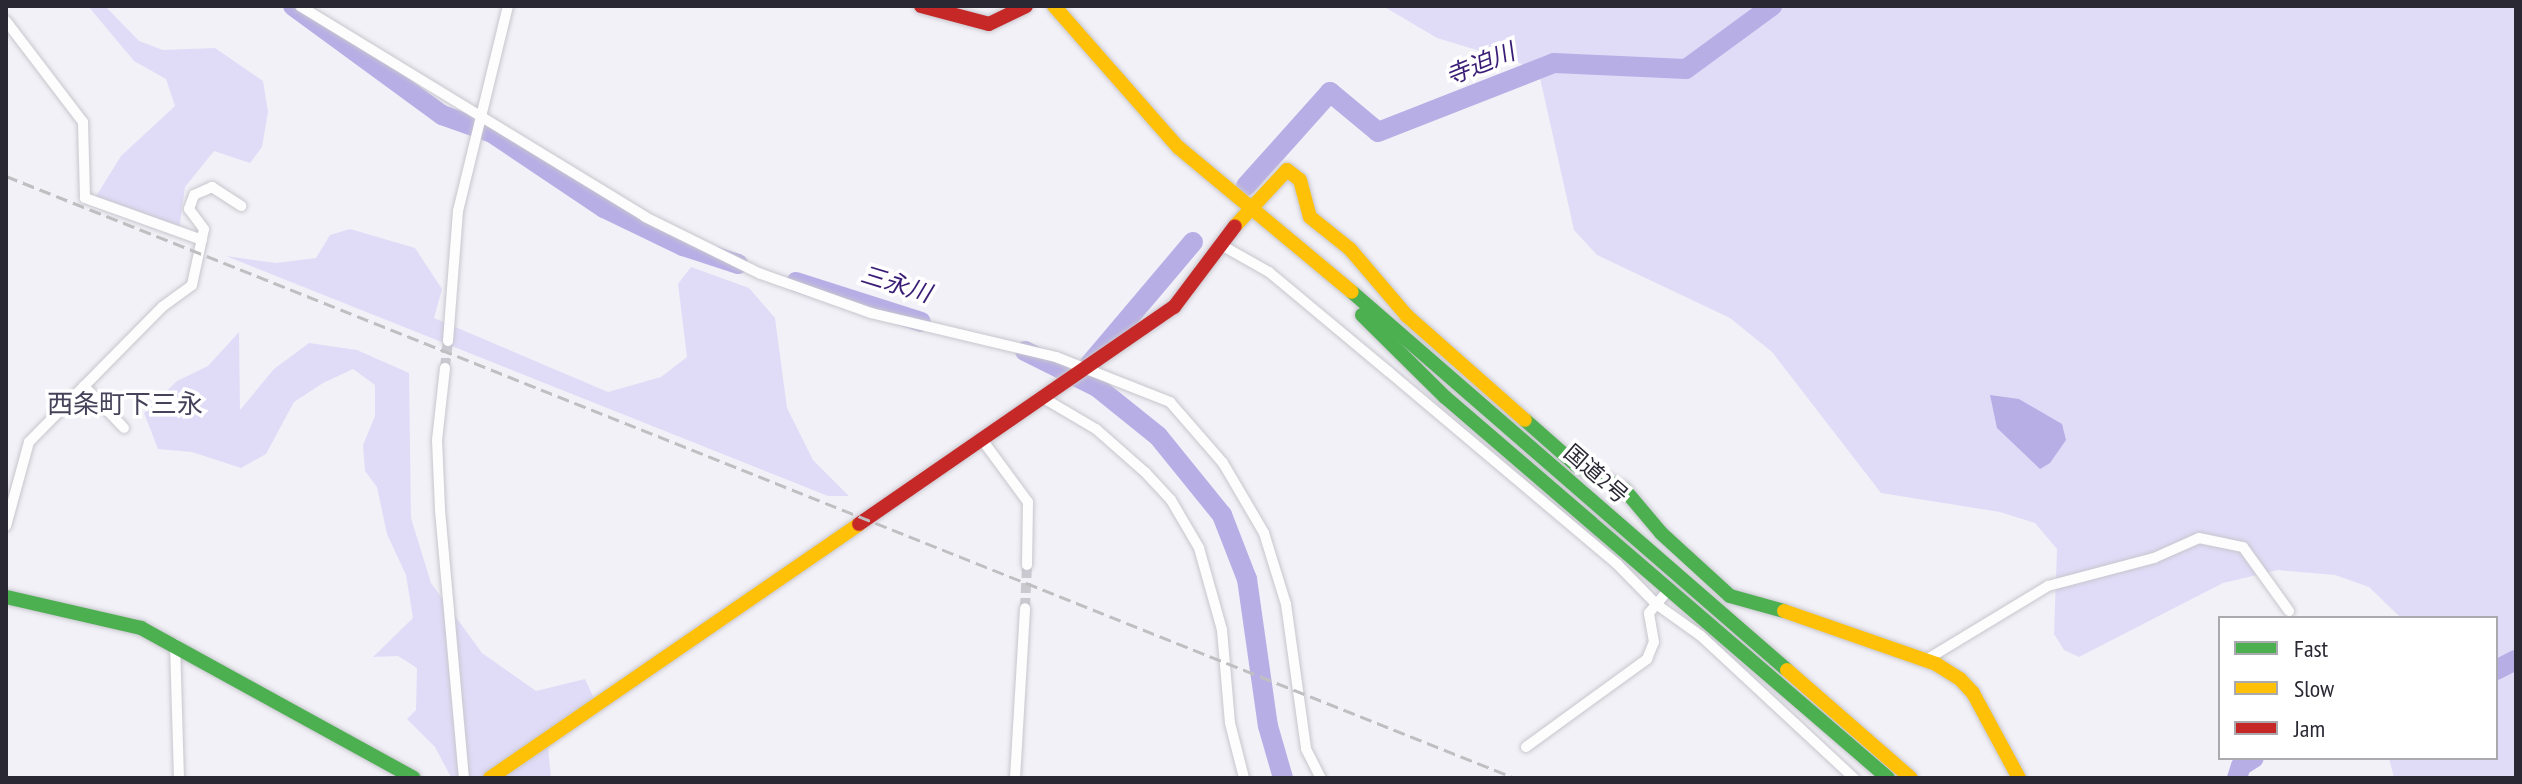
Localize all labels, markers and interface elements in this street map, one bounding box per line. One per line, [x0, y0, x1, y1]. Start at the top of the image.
water label: 寺迫川 [1441, 37, 1519, 91]
water label: 三永川 [857, 260, 935, 308]
district label: 西条町下三永 [47, 388, 203, 420]
street label: 国道2号 [1559, 439, 1633, 509]
legend [2218, 616, 2498, 760]
text: Fast [2294, 633, 2328, 664]
text: Slow [2294, 673, 2334, 704]
text: Jam [2294, 713, 2325, 744]

